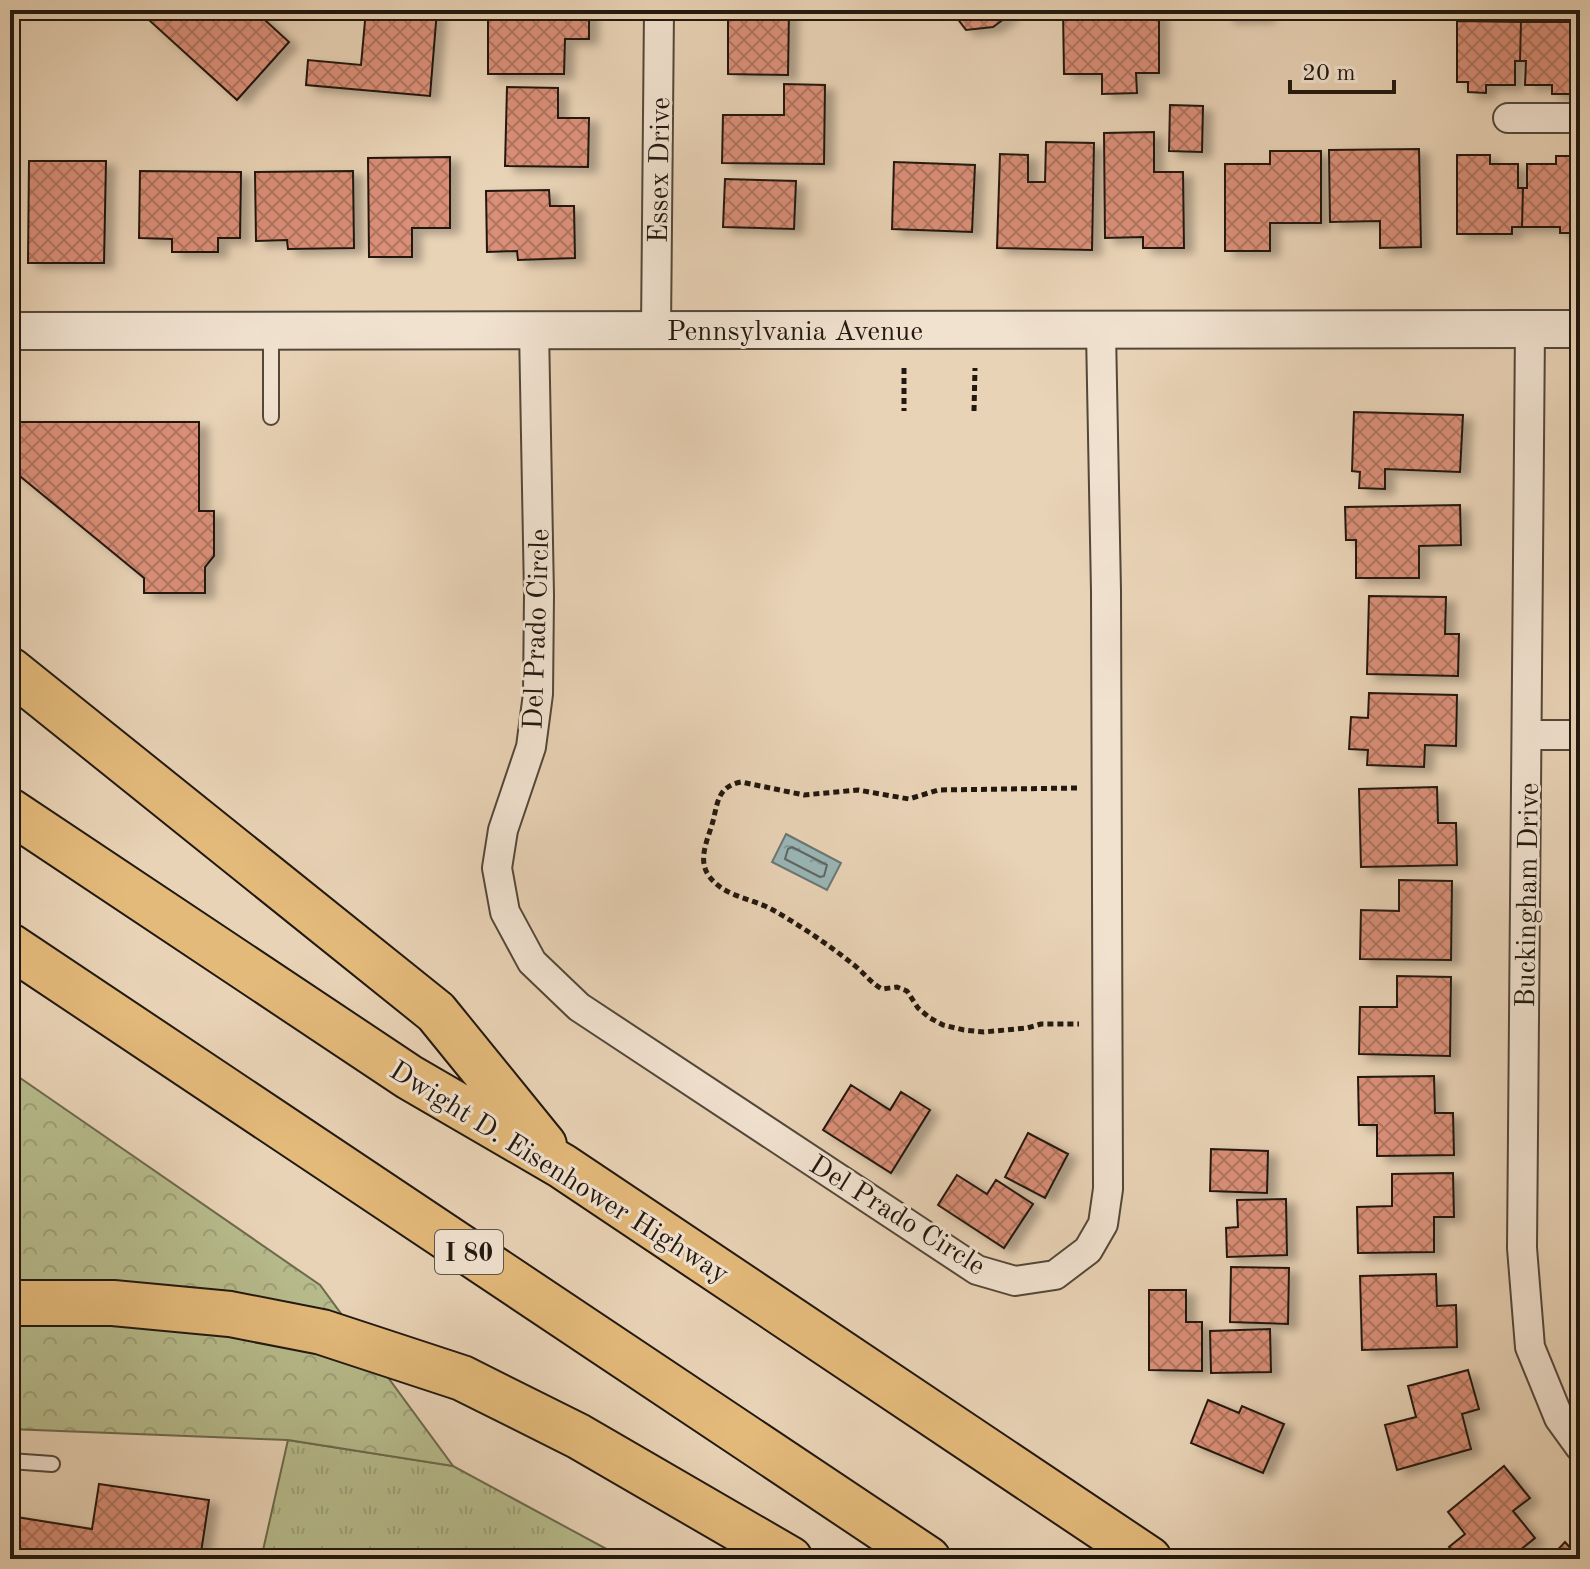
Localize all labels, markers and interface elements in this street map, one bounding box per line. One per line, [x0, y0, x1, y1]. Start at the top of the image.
scale bar [1290, 44, 1394, 94]
text: 20 m [1302, 62, 1356, 86]
street label: Essex Drive [646, 97, 676, 243]
street label: Pennsylvania Avenue [667, 319, 923, 347]
street label: Del Prado Circle [520, 528, 556, 730]
street label: Buckingham Drive [1513, 782, 1545, 1008]
street label: Dwight D. Eisenhower Highway [384, 1057, 733, 1290]
street label: Del Prado Circle [804, 1151, 989, 1282]
road number: I 80 [435, 1230, 503, 1274]

